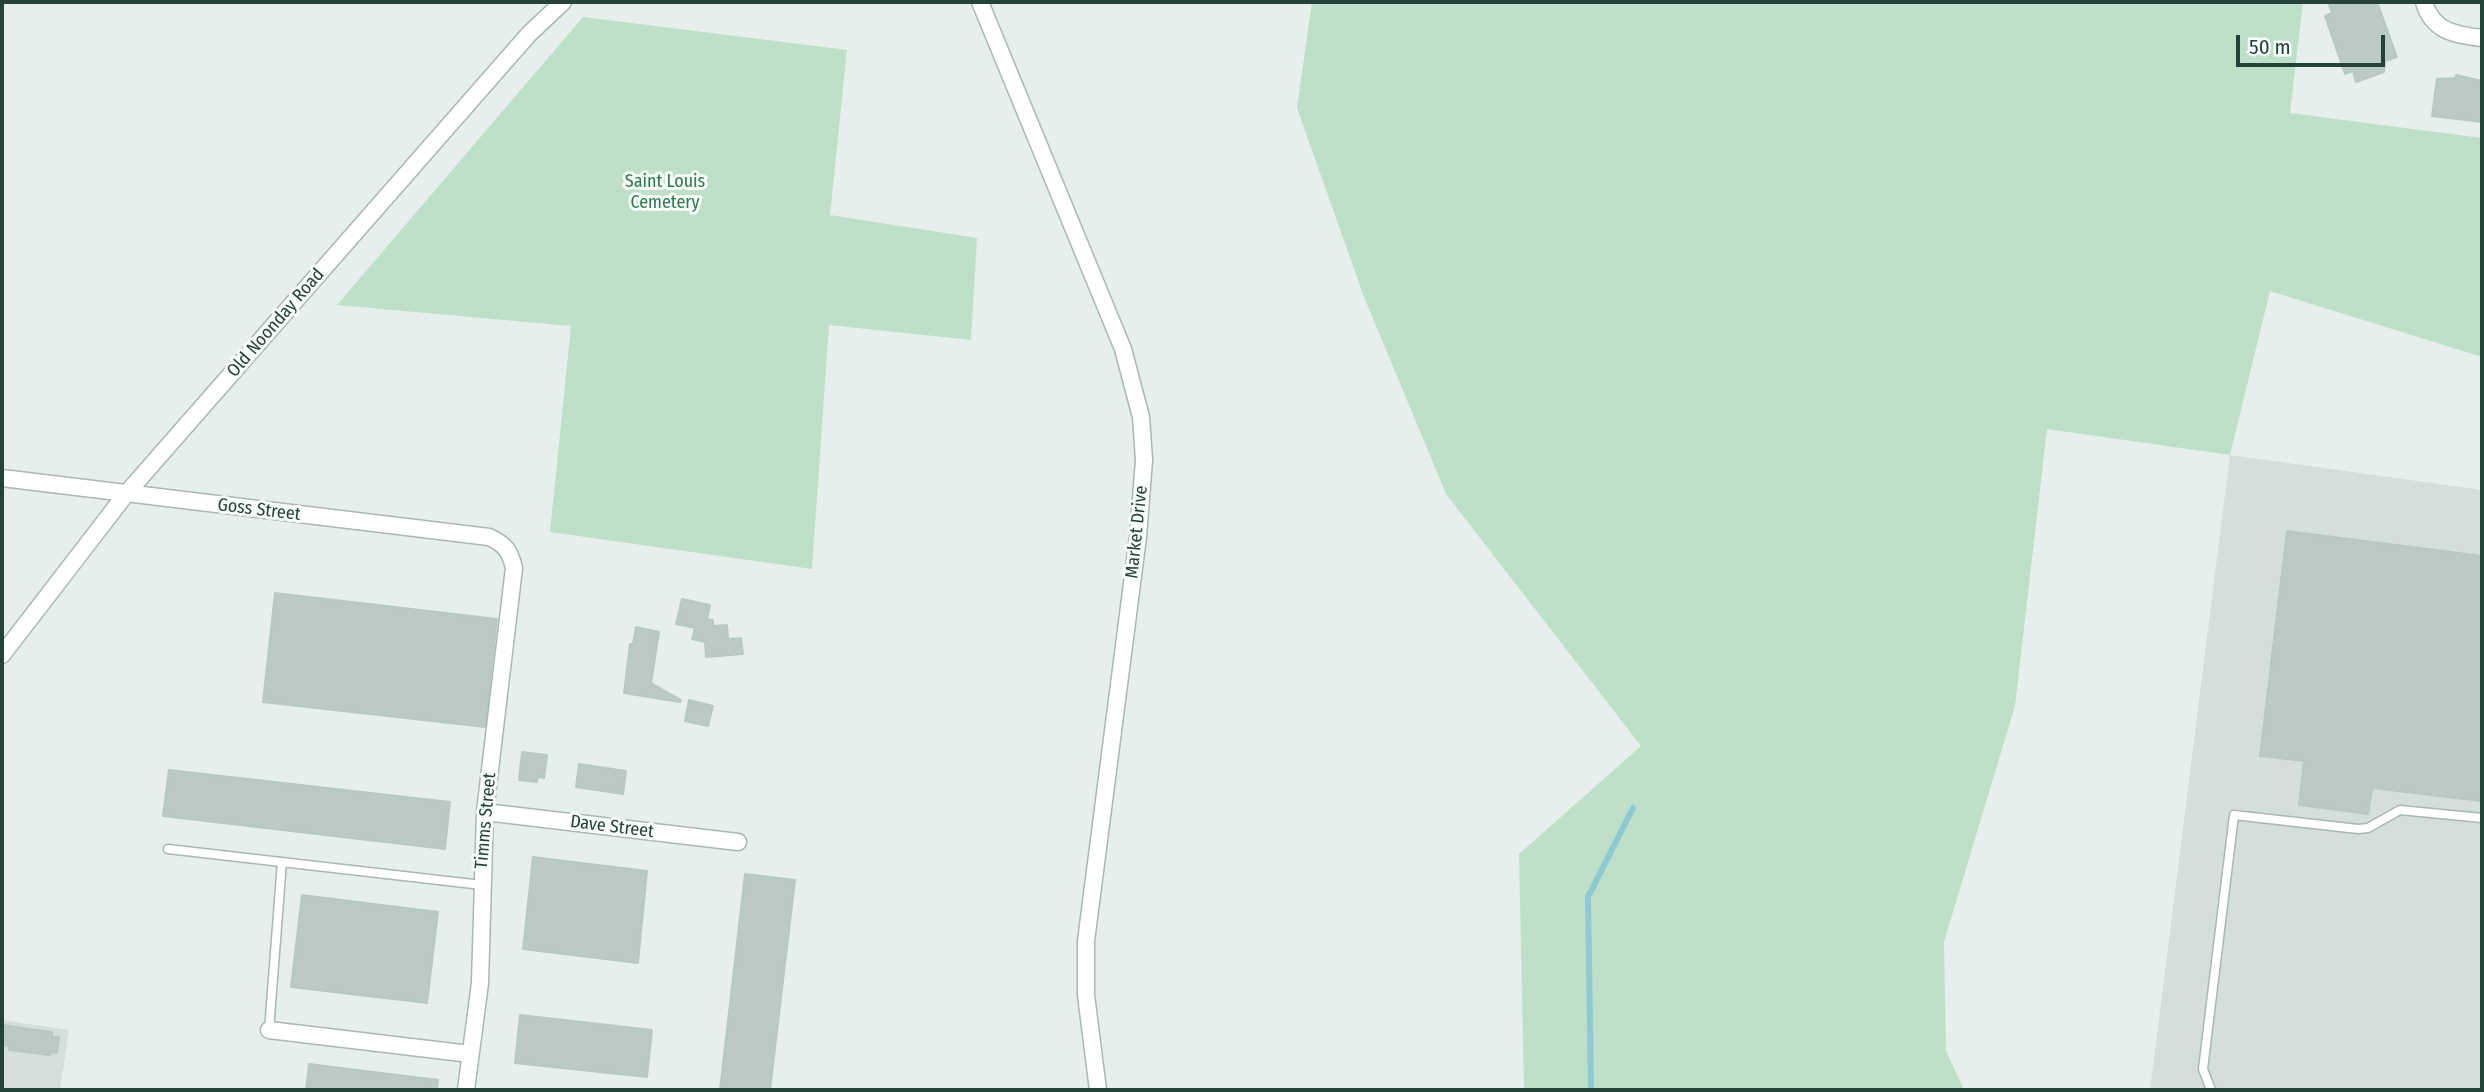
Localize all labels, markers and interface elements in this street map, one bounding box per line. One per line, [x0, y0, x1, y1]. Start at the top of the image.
scale bar [2239, 21, 2388, 65]
text: 50 m [2249, 34, 2291, 60]
park label: Saint Louis Cemetery [625, 171, 705, 214]
street label: Old Noonday Road [223, 264, 329, 382]
street label: Market Drive [1121, 485, 1153, 579]
street label: Goss Street [216, 494, 302, 526]
street label: Timms Street [471, 772, 501, 870]
street label: Dave Street [569, 811, 655, 843]

